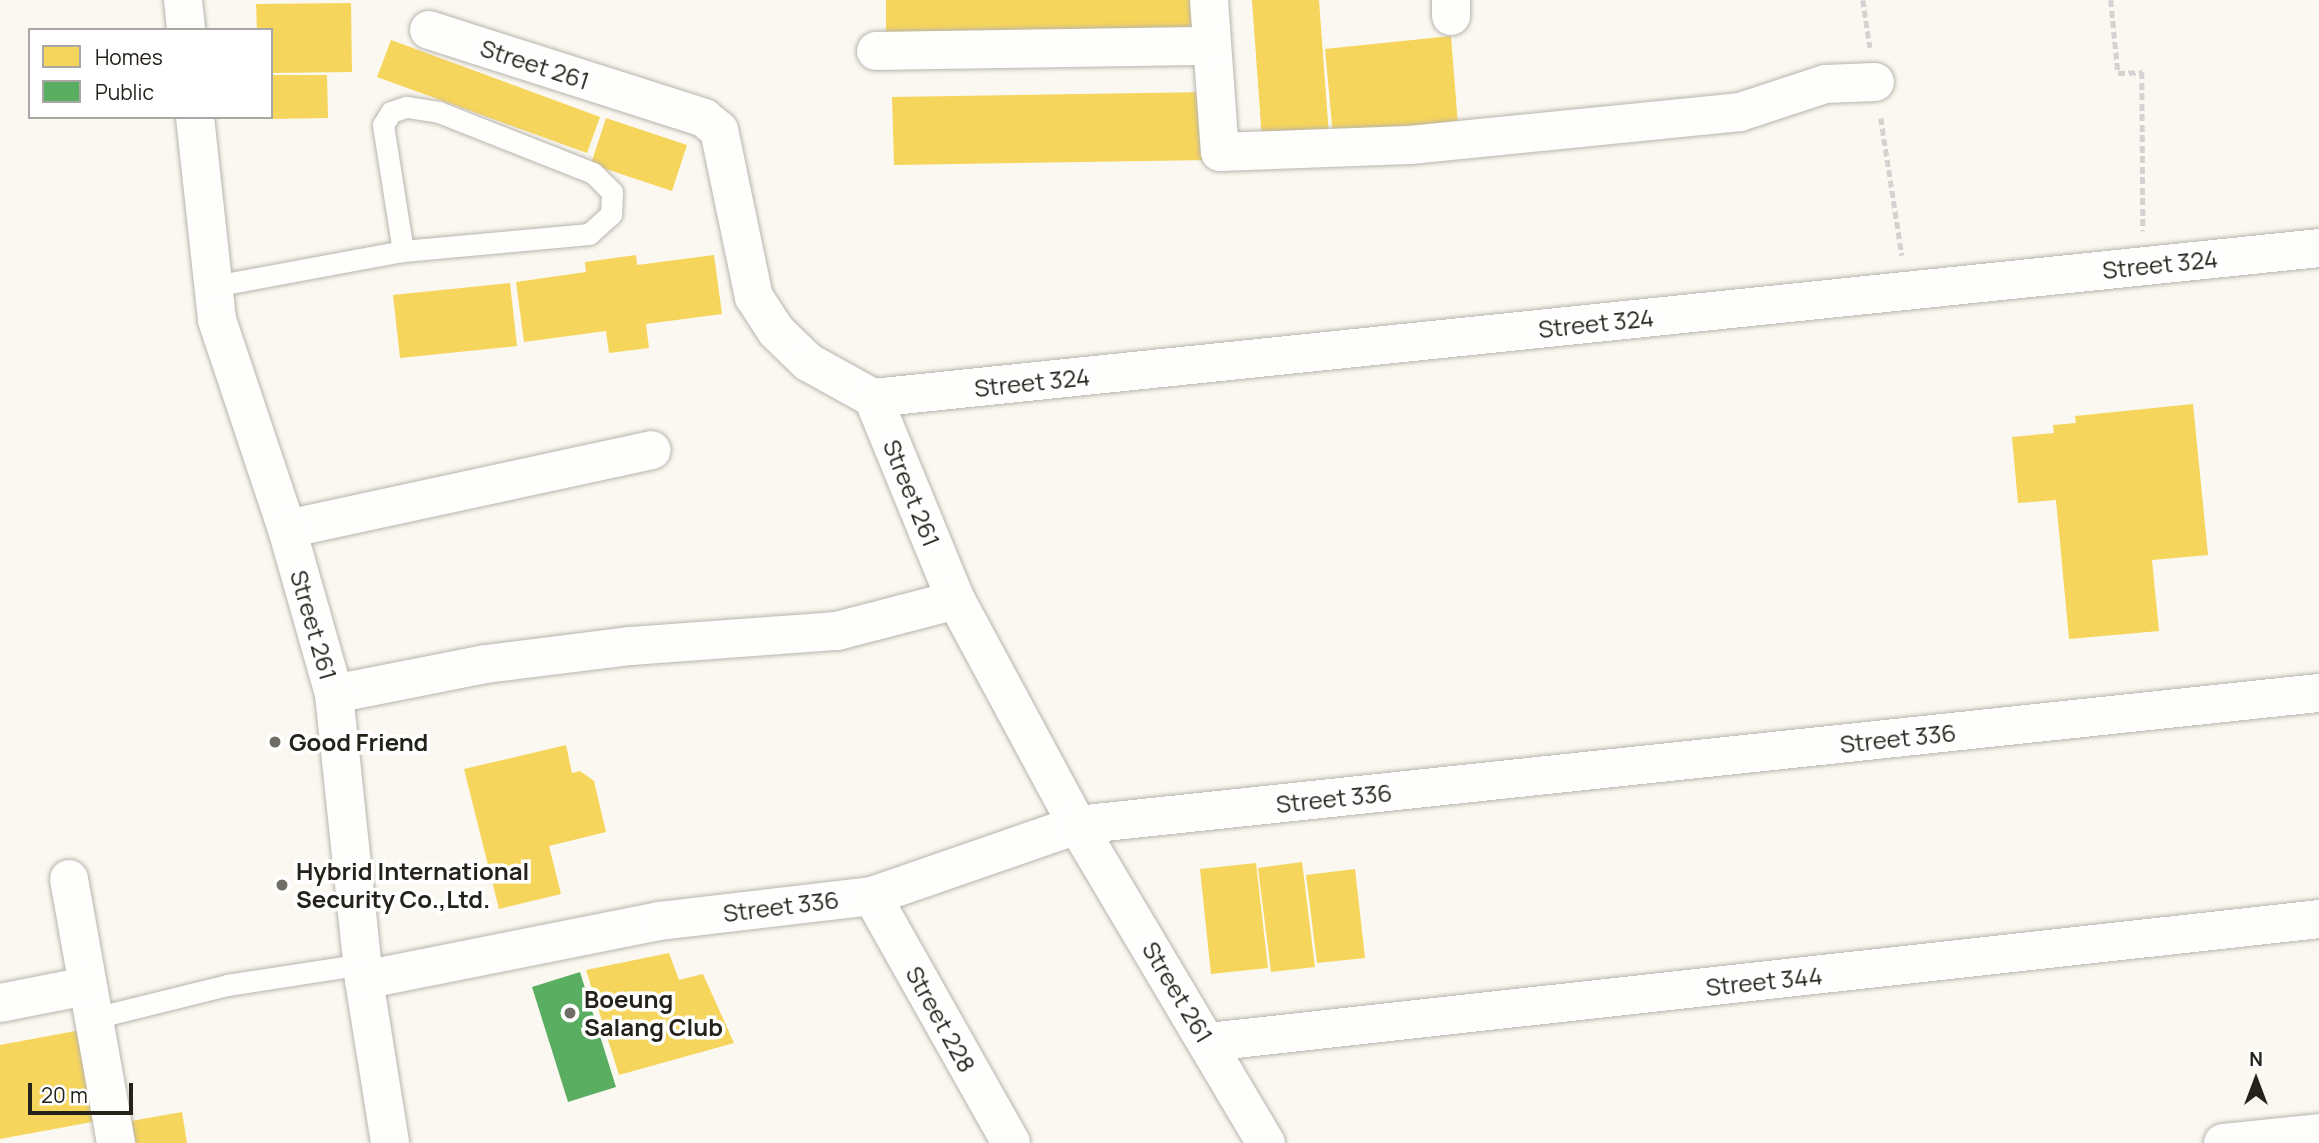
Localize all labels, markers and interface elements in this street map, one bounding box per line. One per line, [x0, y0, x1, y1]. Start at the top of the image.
legend [28, 28, 273, 119]
street label: Street 261 [477, 33, 593, 95]
text: Homes [95, 43, 163, 71]
text: Public [95, 78, 154, 106]
street label: Street 324 [2101, 244, 2219, 284]
street label: Street 324 [1537, 303, 1655, 343]
street label: Street 324 [973, 362, 1091, 402]
street label: Street 261 [878, 435, 946, 551]
street label: Street 261 [285, 567, 343, 683]
street label: Street 336 [1838, 718, 1958, 758]
place label: Good Friend [289, 728, 428, 756]
marker: Good Friend [267, 734, 283, 750]
street label: Street 336 [1274, 778, 1394, 818]
place label: Hybrid International Security Co.,Ltd. [296, 857, 529, 913]
marker: Hybrid International Security Co.,Ltd. [274, 877, 290, 893]
street label: Street 336 [721, 885, 841, 927]
street label: Street 261 [1137, 936, 1219, 1048]
street label: Street 228 [900, 961, 982, 1077]
street label: Street 344 [1704, 961, 1824, 1001]
place label: Boeung Salang Club [584, 985, 723, 1041]
marker: Boeung Salang Club [562, 1005, 578, 1021]
north arrow [2221, 1045, 2291, 1115]
text: N [2249, 1046, 2263, 1072]
scale bar [32, 1070, 136, 1114]
text: 20 m [41, 1081, 88, 1109]

